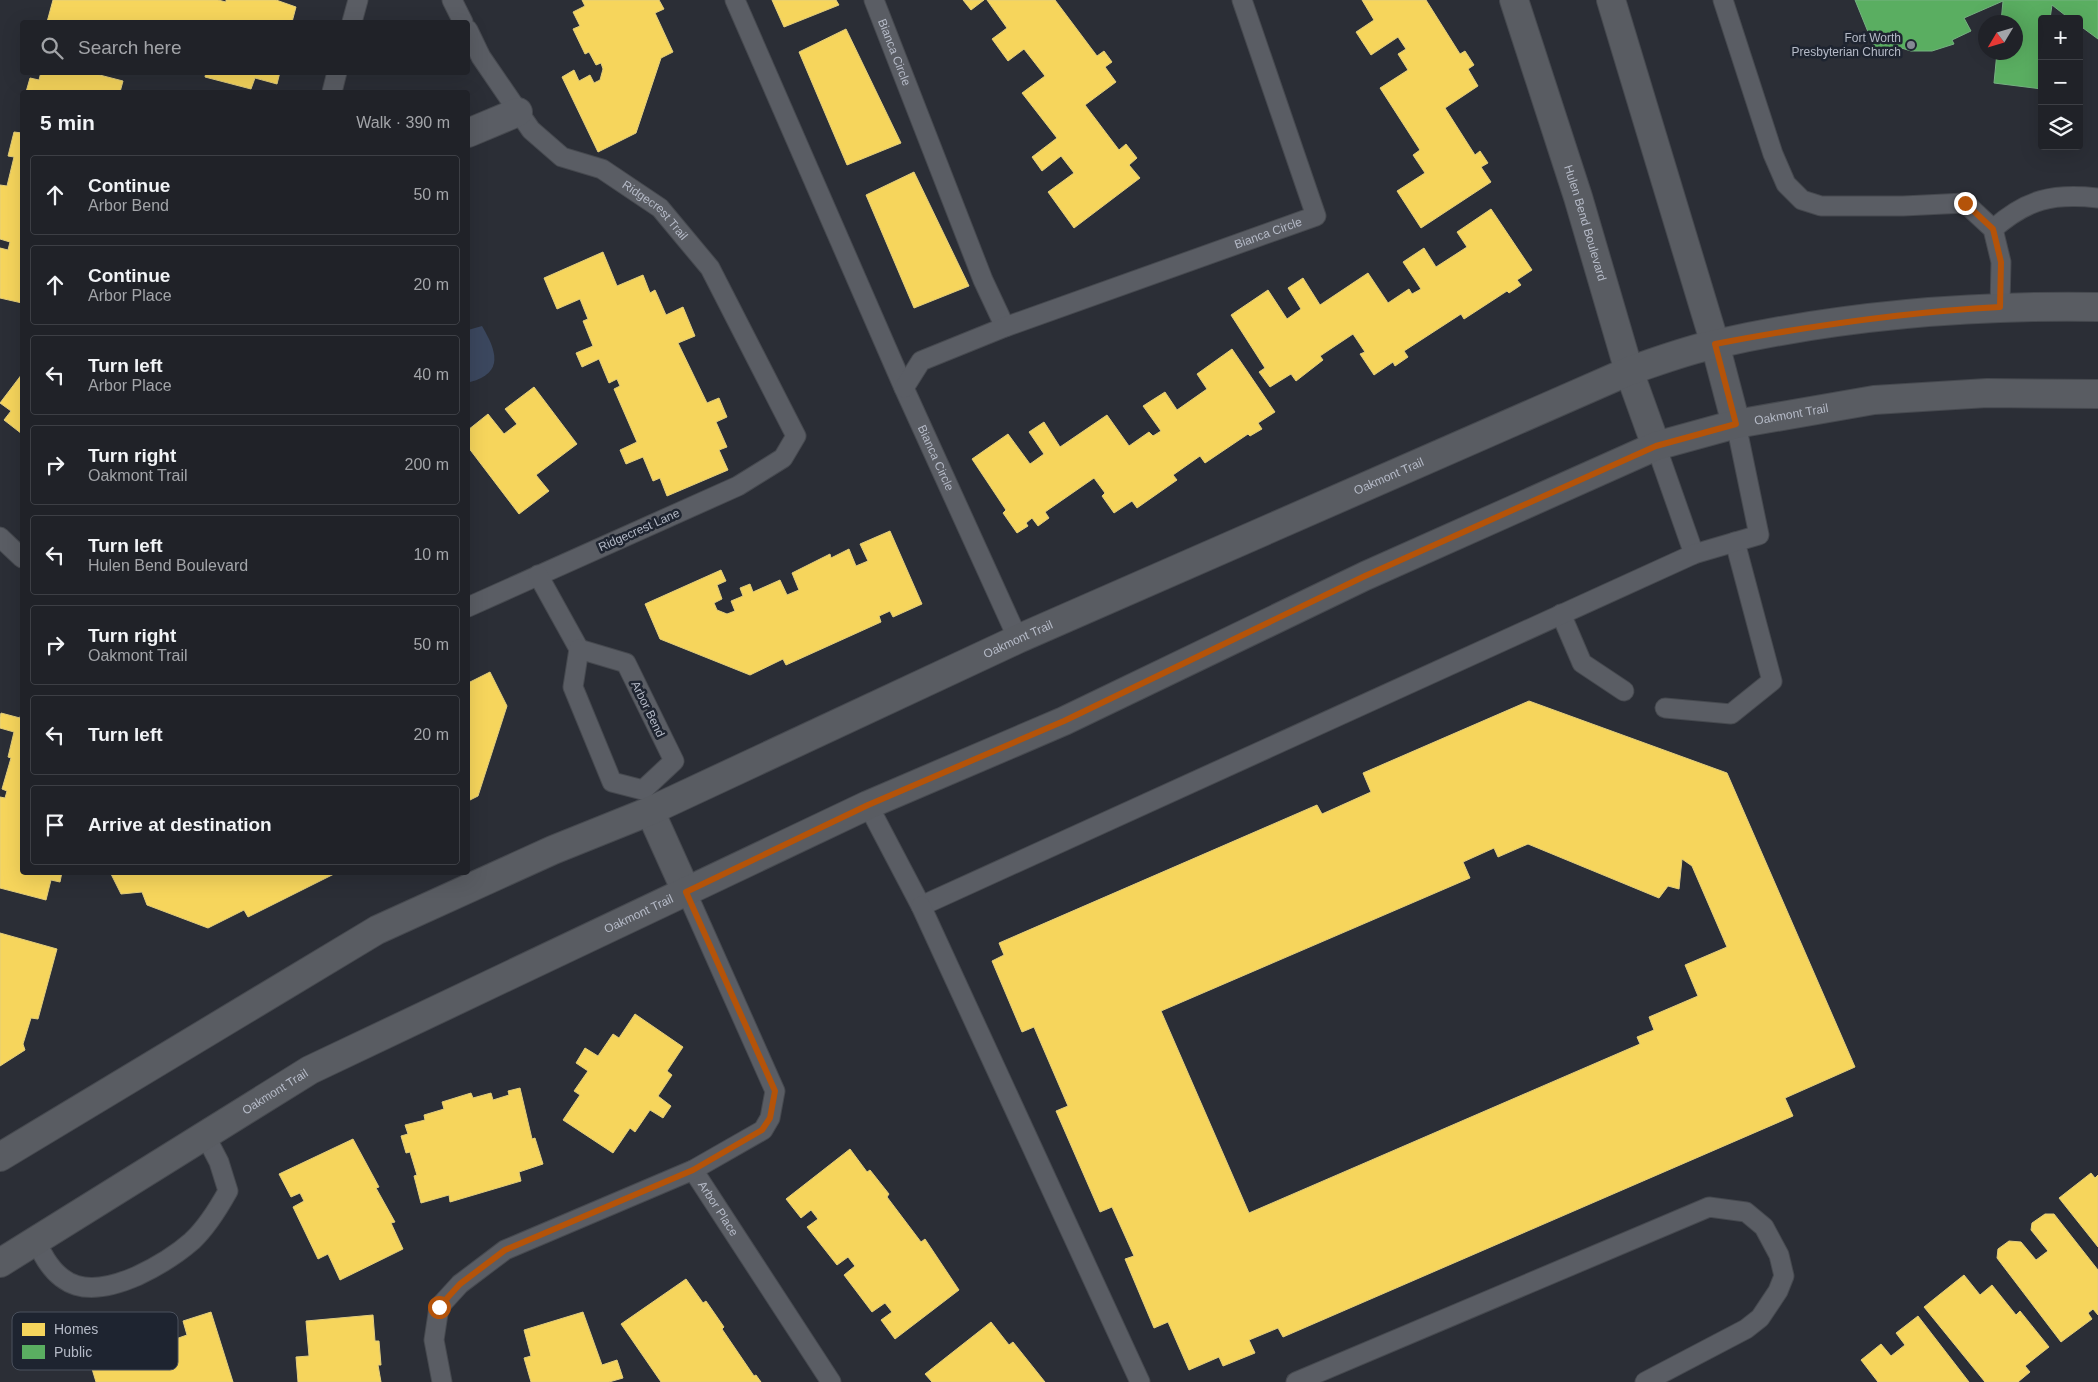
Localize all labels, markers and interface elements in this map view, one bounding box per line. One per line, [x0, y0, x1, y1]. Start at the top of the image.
north arrow [1978, 15, 2023, 60]
map controls [2038, 15, 2083, 150]
button: + [2038, 15, 2083, 60]
street label: Bianca Circle [875, 17, 914, 88]
search box [20, 20, 470, 75]
place label: Fort Worth Presbyterian Church [1792, 31, 1901, 59]
icon: search [38, 34, 66, 62]
text: Search here [78, 37, 182, 58]
marker: Fort Worth Presbyterian Church [1905, 39, 1917, 51]
button: − [2038, 60, 2083, 105]
button: layers [2038, 105, 2083, 150]
text: 5 min [40, 111, 95, 134]
text: Walk · 390 m [356, 114, 450, 131]
street label: Hulen Bend Boulevard [1561, 163, 1609, 282]
text: Continue [88, 175, 170, 196]
street label: Ridgecrest Trail [620, 178, 691, 243]
icon: ahead [41, 181, 69, 209]
text: 50 m [413, 186, 449, 203]
route end [1954, 192, 1977, 215]
text: Arbor Bend [88, 197, 169, 214]
street label: Bianca Circle [1233, 214, 1304, 252]
text: Continue [88, 265, 170, 286]
icon: ahead [41, 271, 69, 299]
text: 20 m [413, 276, 449, 293]
text: Arbor Place [88, 287, 172, 304]
text: Turn left [88, 355, 163, 376]
icon: left [41, 361, 69, 389]
text: 40 m [413, 366, 449, 383]
text: Arbor Place [88, 377, 172, 394]
street label: Oakmont Trail [1753, 401, 1829, 428]
street label: Bianca Circle [915, 423, 957, 493]
text: Turn right [88, 445, 176, 466]
icon: right [41, 451, 69, 479]
street label: Oakmont Trail [1352, 455, 1426, 498]
text: 200 m [405, 456, 449, 473]
text: Oakmont Trail [88, 467, 188, 484]
street label: Ridgecrest Lane [596, 506, 682, 554]
text: Turn left [88, 535, 163, 556]
icon: left [41, 541, 69, 569]
text: 10 m [413, 546, 449, 563]
text: Hulen Bend Boulevard [88, 557, 248, 574]
street label: Oakmont Trail [981, 618, 1055, 661]
text: Turn right [88, 625, 176, 646]
icon: right [41, 631, 69, 659]
text: 50 m [413, 636, 449, 653]
text: Oakmont Trail [88, 647, 188, 664]
street label: Arbor Bend [628, 679, 668, 739]
icon: left [41, 721, 69, 749]
text: Turn left [88, 724, 163, 745]
text: 20 m [413, 726, 449, 743]
icon: arrive [41, 811, 69, 839]
text: Arrive at destination [88, 814, 272, 835]
street label: Oakmont Trail [602, 892, 675, 936]
street label: Oakmont Trail [240, 1066, 310, 1117]
street label: Arbor Place [695, 1178, 741, 1239]
route start [428, 1296, 451, 1319]
legend [12, 1312, 178, 1370]
text: Homes [54, 1321, 98, 1337]
text: Public [54, 1344, 92, 1360]

